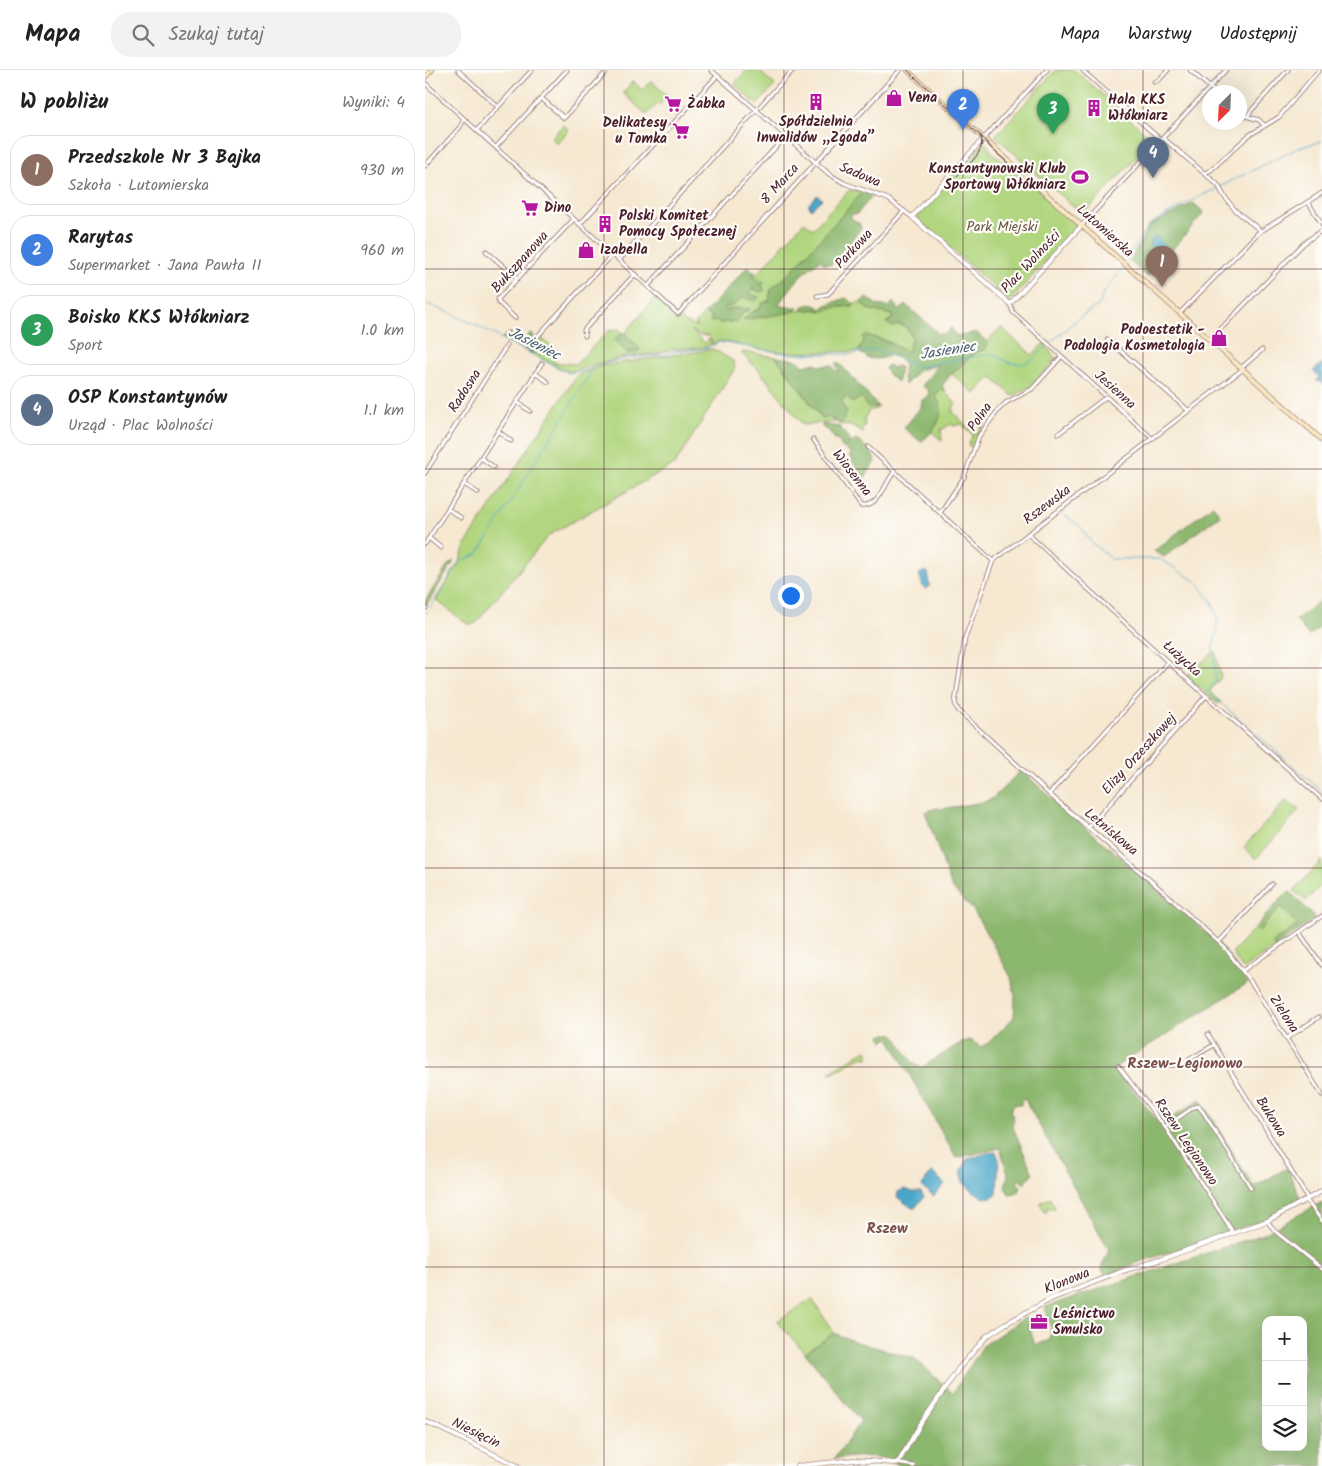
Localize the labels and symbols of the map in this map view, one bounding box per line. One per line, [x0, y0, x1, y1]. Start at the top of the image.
north arrow [1202, 85, 1247, 130]
place label: Vena [908, 87, 937, 109]
shop icon: Vena [884, 88, 904, 108]
pin: 2 [947, 89, 979, 130]
place label: Hala KKS Włókniarz [1108, 89, 1168, 127]
building icon: Spółdzielnia Inwalidów „Zgoda” [806, 92, 826, 112]
place label: Żabka [687, 93, 725, 115]
pin: 3 [1037, 93, 1069, 134]
supermarket icon: Żabka [663, 94, 683, 114]
building icon: Hala KKS Włókniarz [1084, 98, 1104, 118]
place label: Spółdzielnia Inwalidów „Zgoda” [757, 111, 875, 149]
place label: Delikatesy u Tomka [602, 112, 668, 150]
supermarket icon: Delikatesy u Tomka [671, 121, 691, 141]
pin: 4 [1137, 137, 1169, 178]
street label: Sadowa [836, 156, 884, 194]
street label: 8 Marca [755, 158, 805, 210]
place label: Konstantynowski Klub Sportowy Włókniarz [929, 158, 1066, 196]
sports icon: Konstantynowski Klub Sportowy Włókniarz [1070, 167, 1090, 187]
place label: Dino [544, 197, 572, 219]
supermarket icon: Dino [520, 198, 540, 218]
street label: Lutomierska [1071, 199, 1139, 263]
place label: Polski Komitet Pomocy Społecznej [619, 205, 737, 243]
building icon: Polski Komitet Pomocy Społecznej [595, 214, 615, 234]
park label: Park Miejski [966, 216, 1038, 238]
street label: Parkowa [830, 224, 878, 274]
street label: Plac Wolności [996, 225, 1067, 299]
street label: Bukszpanowa [486, 226, 554, 298]
place label: Izabella [600, 239, 648, 261]
shop icon: Izabella [576, 240, 596, 260]
pin: 1 [1146, 246, 1178, 287]
place label: Podoestetik - Podologia Kosmetologia [1064, 319, 1205, 357]
water label: Jasieniec [504, 321, 565, 368]
shop icon: Podoestetik - Podologia Kosmetologia [1209, 328, 1229, 348]
water label: Jasieniec [919, 335, 979, 367]
street label: Radosna [443, 365, 487, 417]
street label: Jesienna [1089, 365, 1141, 415]
street label: Polna [962, 398, 998, 436]
street label: Wiosenna [827, 445, 877, 501]
street label: Rszewska [1018, 480, 1076, 530]
your location [778, 583, 804, 609]
street label: Łużycka [1158, 635, 1206, 683]
street label: Elizy Orzeszkowej [1096, 708, 1182, 800]
street label: Letniskowa [1079, 803, 1143, 861]
street label: Zielona [1263, 990, 1305, 1038]
district label: Rszew-Legionowo [1127, 1052, 1243, 1076]
street label: Bukowa [1250, 1092, 1292, 1142]
street label: Rszew Legionowo [1149, 1094, 1223, 1190]
district label: Rszew [866, 1217, 908, 1241]
street label: Klonowa [1041, 1262, 1093, 1300]
place label: Leśnictwo Smulsko [1053, 1303, 1116, 1341]
office icon: Leśnictwo Smulsko [1029, 1312, 1049, 1332]
street label: Niesięcin [448, 1412, 504, 1454]

